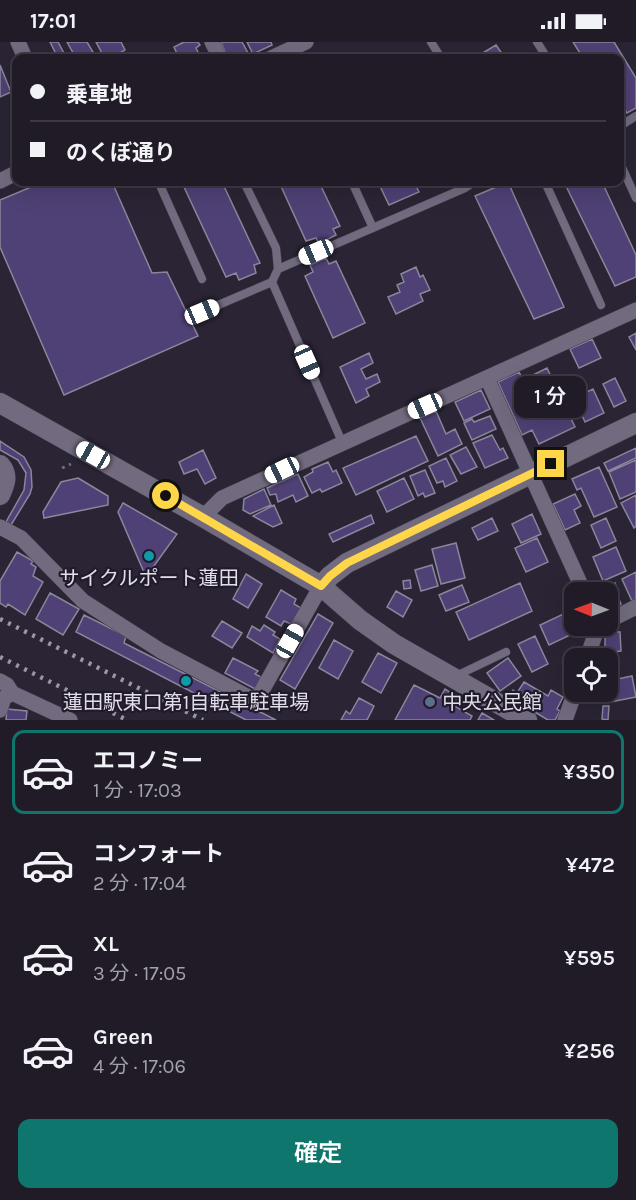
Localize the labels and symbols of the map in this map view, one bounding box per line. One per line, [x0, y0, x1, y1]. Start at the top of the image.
car [296, 237, 336, 267]
car [182, 297, 222, 327]
car [291, 342, 323, 382]
callout: 1 分 [515, 377, 587, 419]
car [405, 390, 445, 422]
car [73, 438, 113, 472]
route end [537, 450, 564, 477]
car [262, 454, 302, 486]
route start [152, 482, 179, 509]
marker: サイクルポート蓮田 [142, 549, 156, 563]
place label: サイクルポート蓮田 [60, 567, 239, 590]
north arrow [564, 582, 618, 636]
car [273, 621, 307, 661]
marker: 蓮田駅東口第1自転車駐車場 [179, 674, 193, 688]
place label: 蓮田駅東口第1自転車駐車場 [63, 691, 309, 714]
place label: 中央公民館 [442, 691, 542, 714]
marker: 中央公民館 [423, 695, 437, 709]

